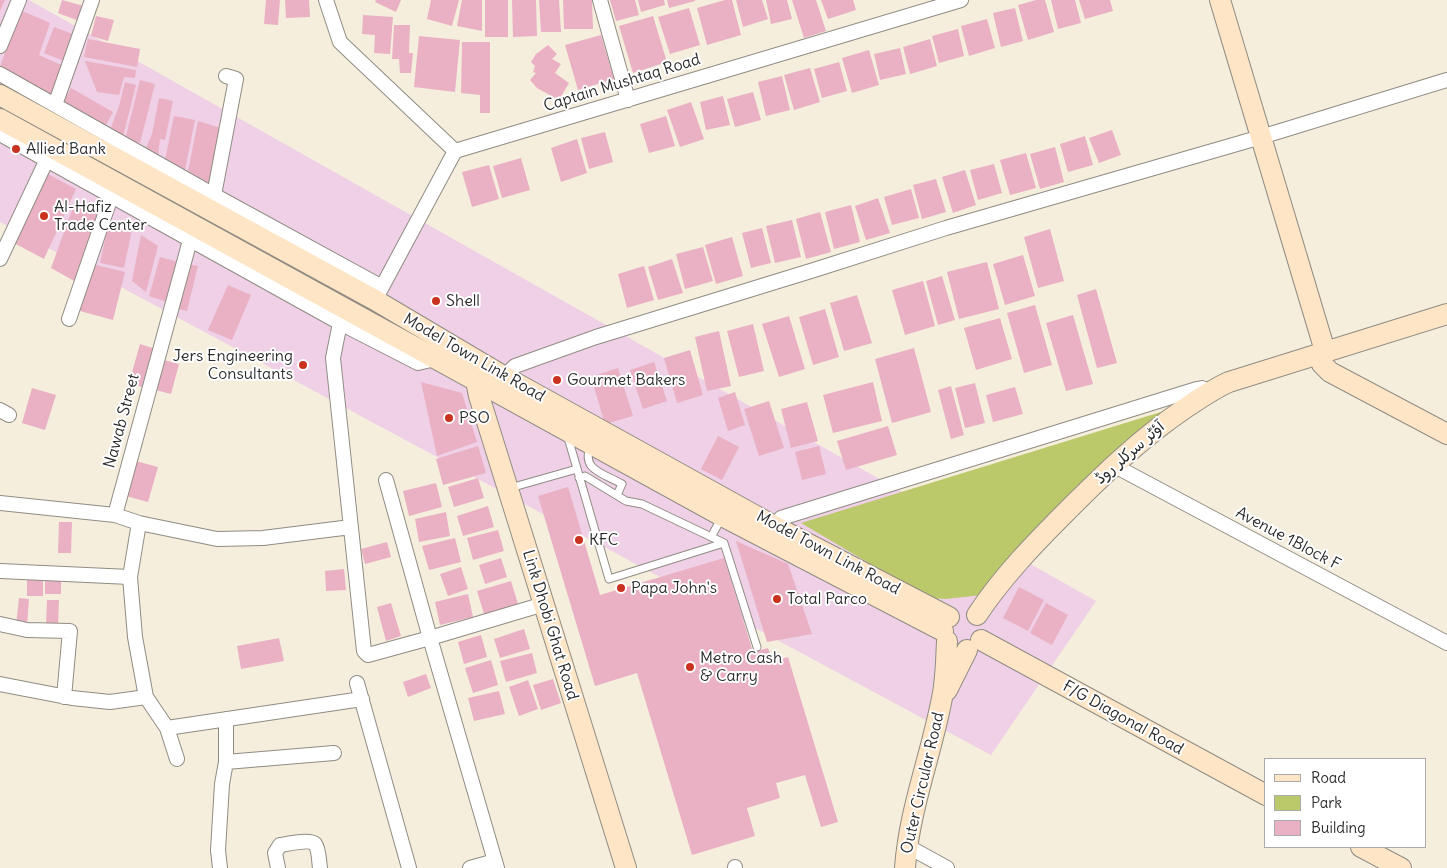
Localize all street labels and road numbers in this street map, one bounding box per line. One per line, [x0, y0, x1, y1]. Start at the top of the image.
street label: Captain Mushtaq Road [541, 50, 703, 116]
street label: Model Town Link Road [400, 310, 548, 406]
street label: Nawab Street [100, 372, 144, 470]
street label: آؤٹر سرکلر روڈ [1091, 417, 1169, 489]
street label: Avenue 1Block F [1232, 503, 1344, 575]
street label: Model Town Link Road [753, 507, 903, 599]
street label: Link Dhobi Ghat Road [518, 548, 582, 702]
street label: F/G Diagonal Road [1059, 677, 1187, 759]
street label: Outer Circular Road [897, 710, 949, 856]

